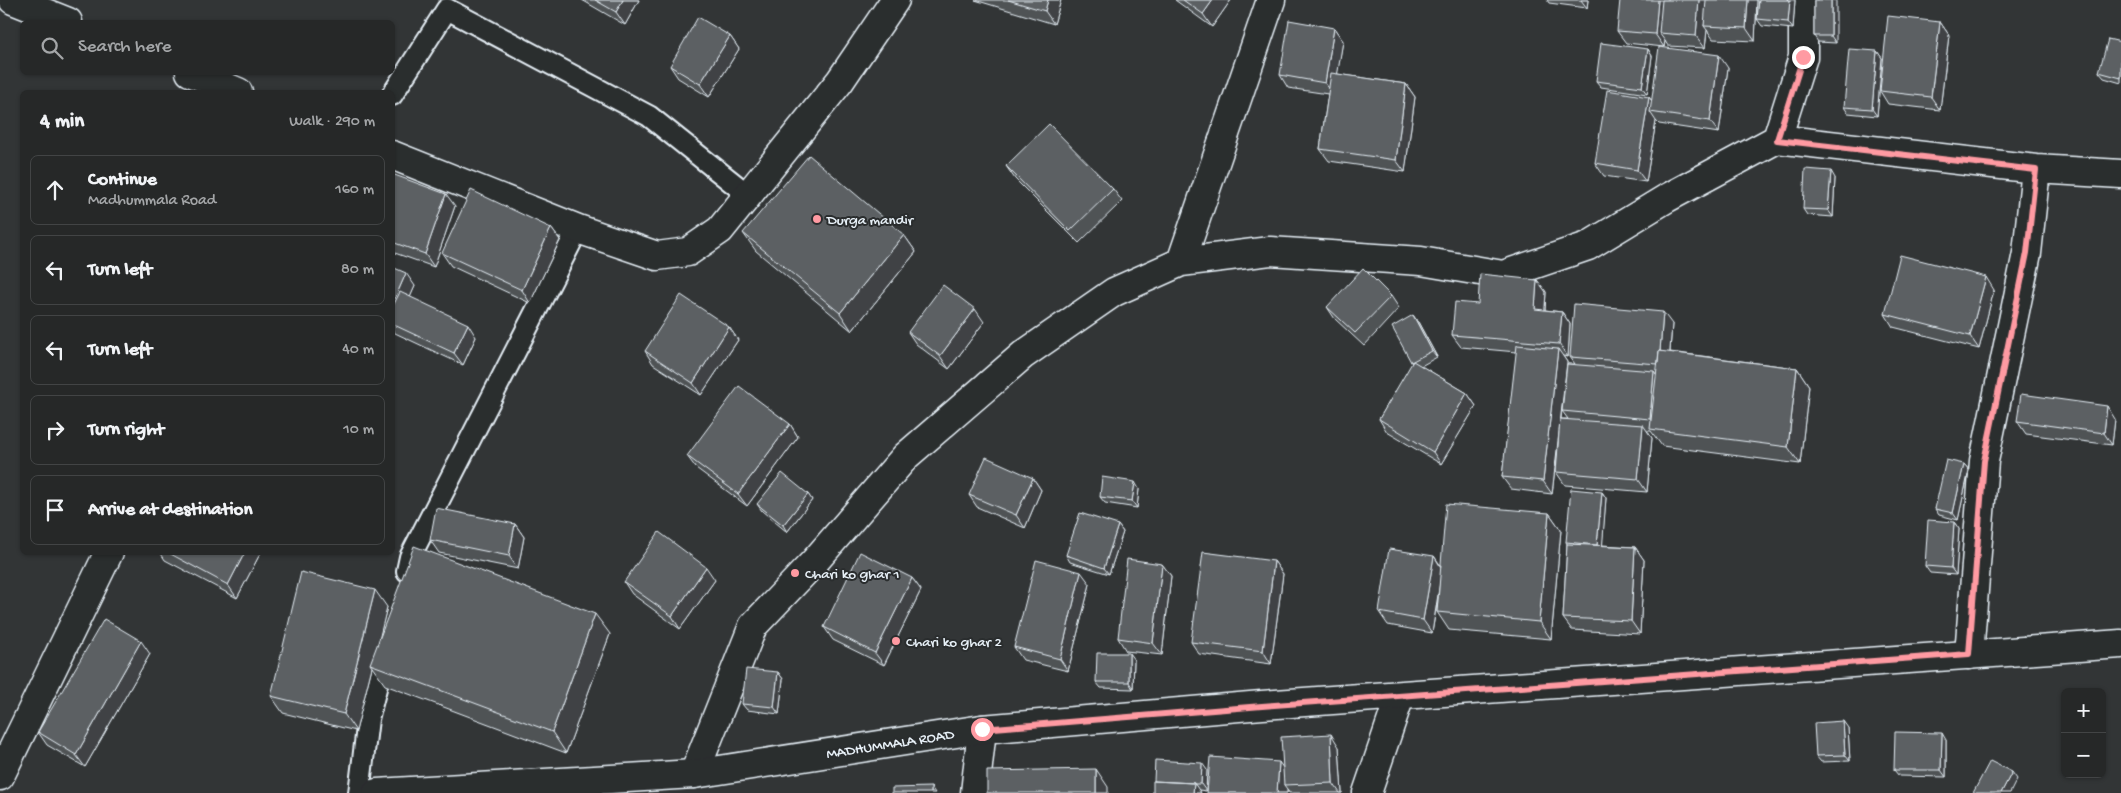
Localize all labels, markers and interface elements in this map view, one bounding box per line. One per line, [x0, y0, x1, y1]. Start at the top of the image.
search box [20, 20, 395, 75]
icon: search [38, 34, 66, 62]
text: Search here [78, 36, 172, 59]
route end [1792, 46, 1815, 69]
text: 4 min [40, 110, 84, 135]
text: Walk · 290 m [289, 113, 375, 132]
text: Continue [88, 169, 157, 192]
icon: ahead [41, 176, 69, 204]
text: 160 m [335, 181, 374, 200]
text: Madhummala Road [88, 192, 216, 211]
place label: Durga mandir [826, 212, 915, 230]
marker: Durga mandir [811, 213, 823, 225]
icon: left [41, 256, 69, 284]
text: Turn left [88, 259, 152, 282]
text: 80 m [341, 261, 374, 280]
icon: left [41, 336, 69, 364]
text: Turn left [88, 339, 152, 362]
text: 40 m [342, 341, 374, 360]
icon: right [41, 416, 69, 444]
text: Turn right [88, 419, 164, 442]
text: 10 m [343, 421, 374, 440]
icon: arrive [41, 496, 69, 524]
text: Arrive at destination [88, 499, 252, 522]
place label: Chari ko ghar 1 [805, 566, 900, 584]
marker: Chari ko ghar 1 [789, 567, 801, 579]
place label: Chari ko ghar 2 [906, 634, 1002, 652]
marker: Chari ko ghar 2 [890, 635, 902, 647]
map controls [2061, 688, 2106, 778]
button: + [2061, 688, 2106, 733]
route start [971, 718, 994, 741]
street label: MADHUMMALA ROAD [825, 726, 956, 764]
button: − [2061, 733, 2106, 778]

